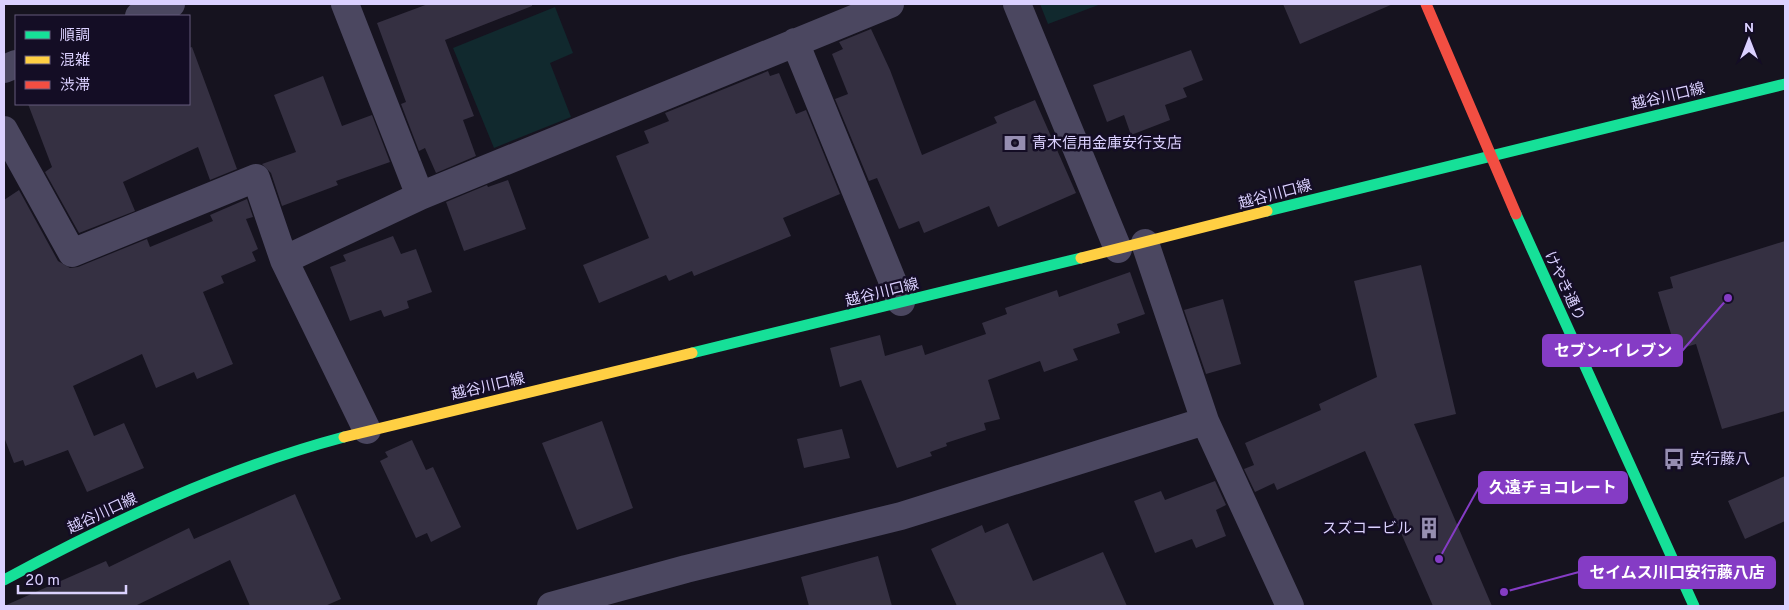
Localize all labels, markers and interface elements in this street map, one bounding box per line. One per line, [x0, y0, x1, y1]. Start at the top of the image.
legend [15, 15, 190, 105]
north arrow [1724, 15, 1774, 65]
text: N [1744, 20, 1754, 37]
text: 順調 [60, 27, 90, 46]
text: 混雑 [60, 52, 90, 71]
text: 渋滞 [60, 77, 90, 96]
street label: 越谷川口線 [1629, 80, 1707, 115]
bank icon: 青木信用金庫安行支店 [1002, 130, 1028, 156]
place label: 青木信用金庫安行支店 [1032, 135, 1182, 154]
street label: 越谷川口線 [1236, 177, 1314, 215]
street label: けやき通り [1539, 249, 1588, 325]
street label: 越谷川口線 [843, 275, 921, 312]
callout: セブン-イレブン [1543, 335, 1682, 366]
text: セブン-イレブン [1554, 342, 1672, 362]
street label: 越谷川口線 [449, 370, 527, 405]
bus stop icon: 安行藤八 [1661, 446, 1687, 472]
place label: 安行藤八 [1690, 451, 1750, 470]
callout: 久遠チョコレート [1479, 472, 1627, 503]
text: 久遠チョコレート [1489, 479, 1617, 499]
street label: 越谷川口線 [64, 490, 141, 539]
building icon: スズコービル [1416, 515, 1442, 541]
place label: スズコービル [1322, 520, 1412, 539]
callout: セイムス川口安行藤八店 [1579, 557, 1775, 588]
scale bar [18, 562, 125, 594]
text: セイムス川口安行藤八店 [1589, 564, 1765, 584]
text: 20 m [25, 572, 60, 591]

